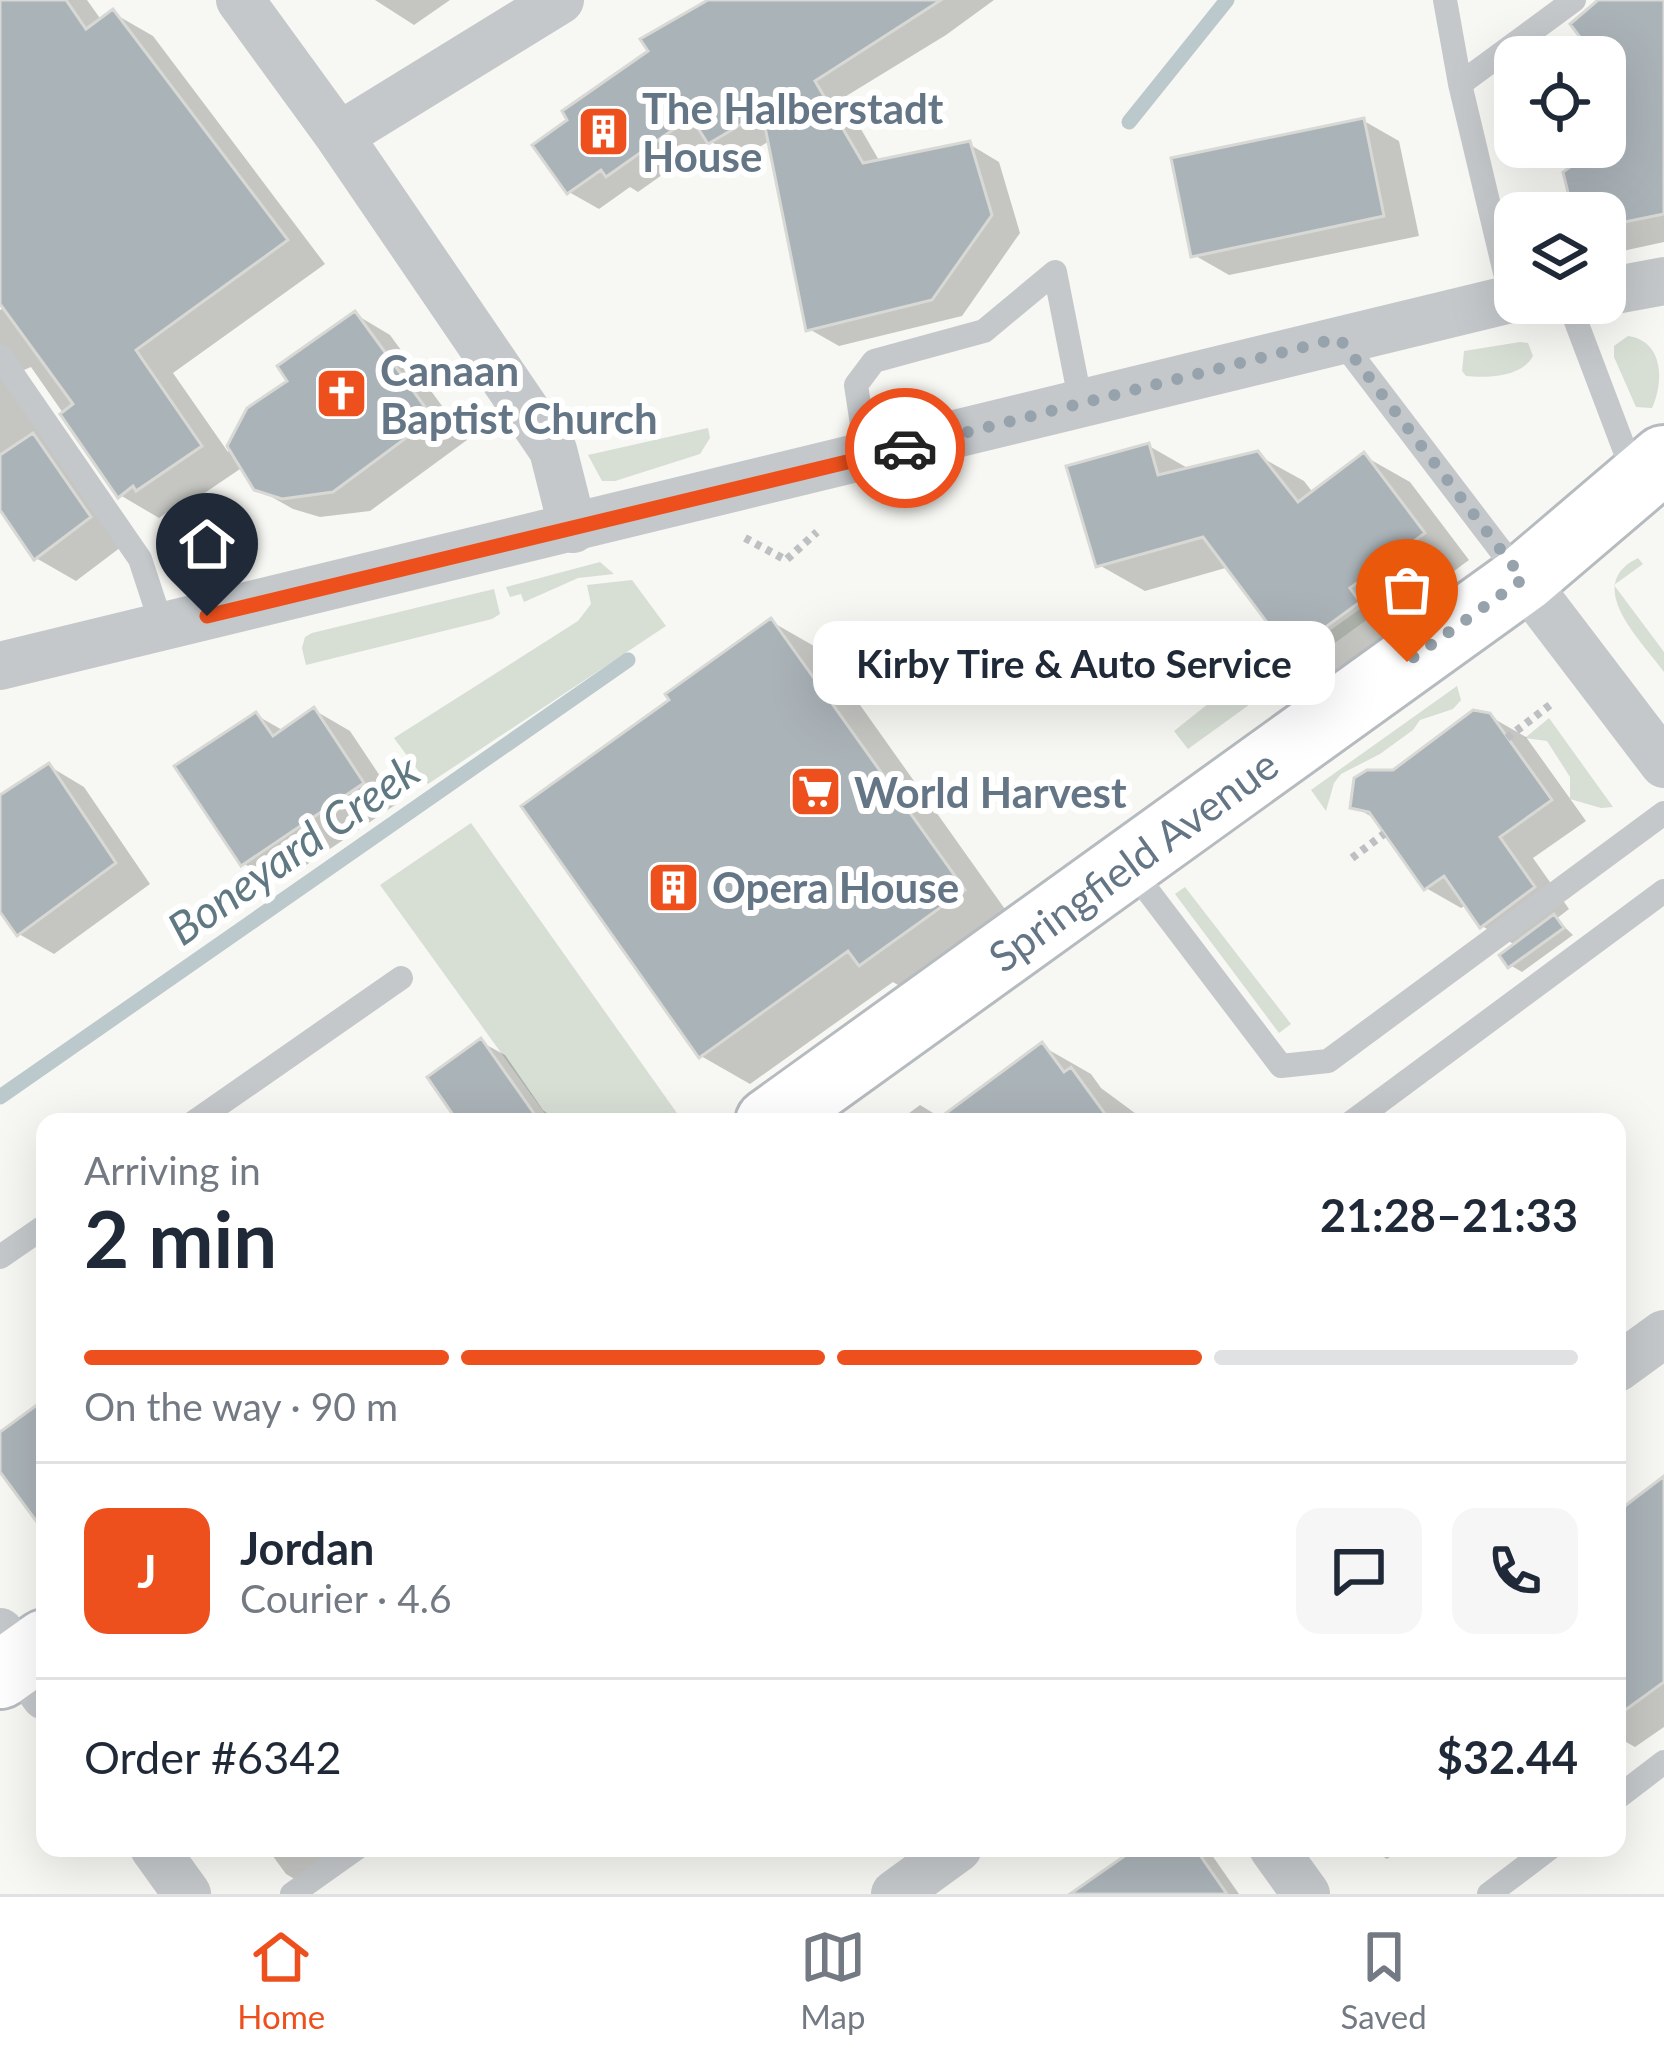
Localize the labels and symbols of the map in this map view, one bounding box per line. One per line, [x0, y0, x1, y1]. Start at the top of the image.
place label: The Halberstadt House [642, 83, 944, 181]
building icon: The Halberstadt House [575, 104, 631, 160]
place label: Canaan Baptist Church [380, 345, 658, 443]
church icon: Canaan Baptist Church [313, 366, 369, 422]
courier [845, 388, 965, 508]
pin [156, 493, 258, 616]
pin [1356, 539, 1458, 662]
callout: Kirby Tire & Auto Service [813, 620, 1335, 704]
street label: Springfield Avenue [979, 739, 1287, 981]
water label: Boneyard Creek [157, 742, 430, 956]
supermarket icon: World Harvest [787, 764, 843, 820]
place label: World Harvest [854, 767, 1127, 817]
building icon: Opera House [645, 859, 701, 915]
place label: Opera House [712, 862, 959, 912]

